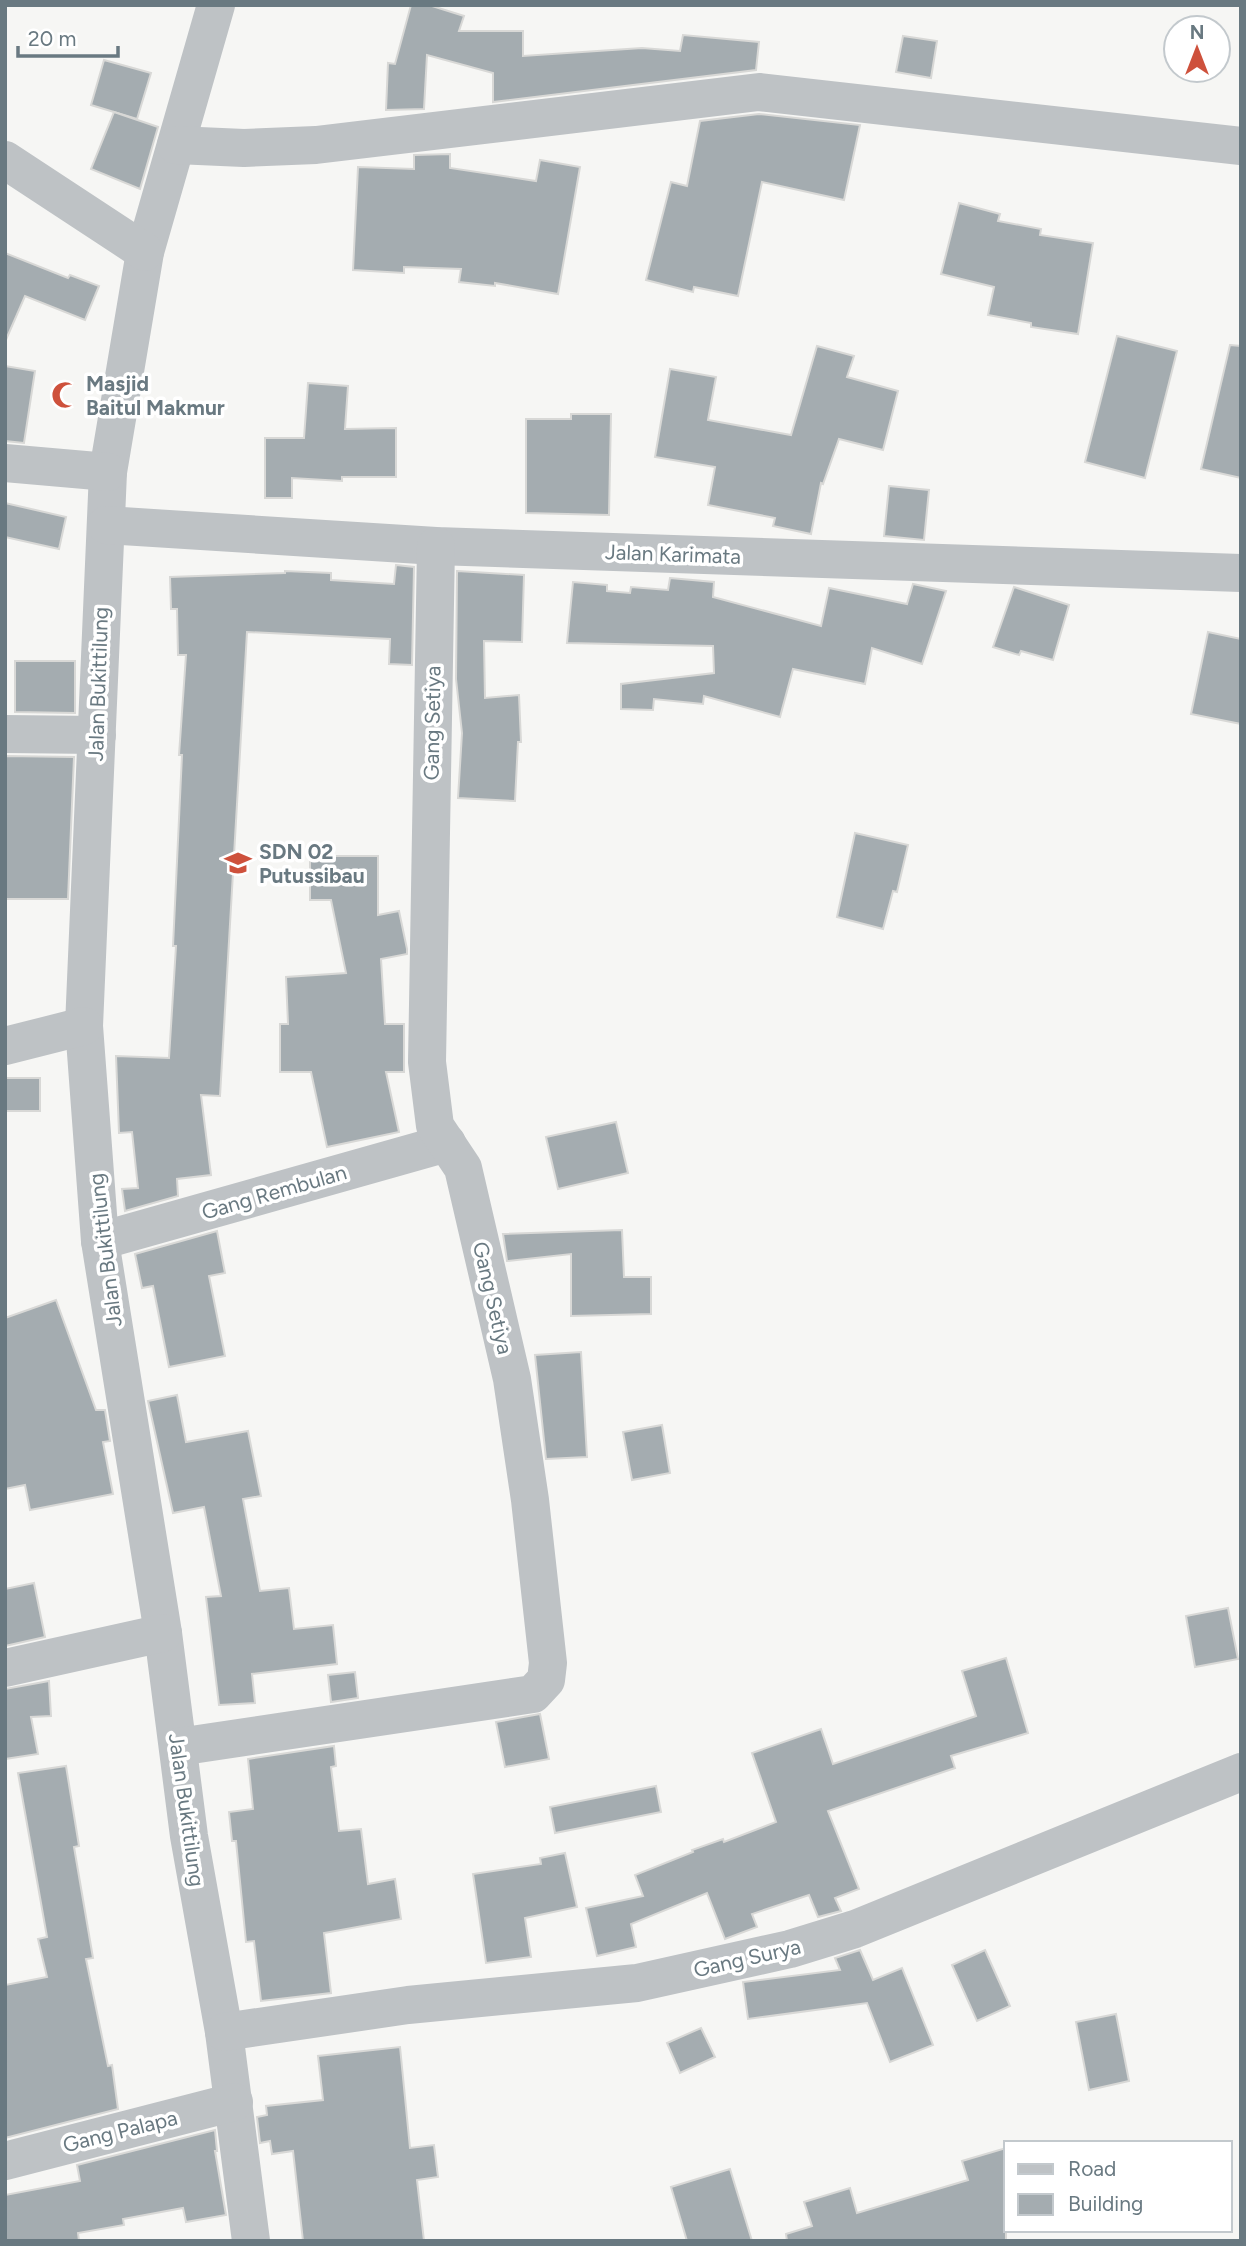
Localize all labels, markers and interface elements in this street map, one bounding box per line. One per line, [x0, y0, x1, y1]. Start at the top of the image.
scale bar [18, 14, 117, 58]
north arrow [1162, 14, 1232, 84]
text: N [1190, 21, 1204, 44]
text: 20 m [28, 26, 76, 51]
place label: Masjid Baitul Makmur [86, 371, 225, 420]
mosque icon: Masjid Baitul Makmur [50, 380, 80, 410]
street label: Jalan Karimata [604, 539, 742, 569]
street label: Jalan Bukittilung [83, 606, 113, 762]
street label: Gang Setiya [419, 665, 445, 781]
place label: SDN 02 Putussibau [259, 839, 365, 888]
school or university icon: SDN 02 Putussibau [223, 848, 253, 878]
street label: Gang Rembulan [199, 1159, 349, 1225]
street label: Jalan Bukittilung [83, 1172, 127, 1328]
street label: Gang Setiya [468, 1239, 518, 1357]
street label: Jalan Bukittilung [164, 1732, 210, 1888]
street label: Gang Surya [691, 1934, 803, 1982]
street label: Gang Palapa [60, 2105, 180, 2157]
legend [1004, 2141, 1232, 2232]
text: Road [1068, 2156, 1116, 2181]
text: Building [1068, 2191, 1143, 2216]

